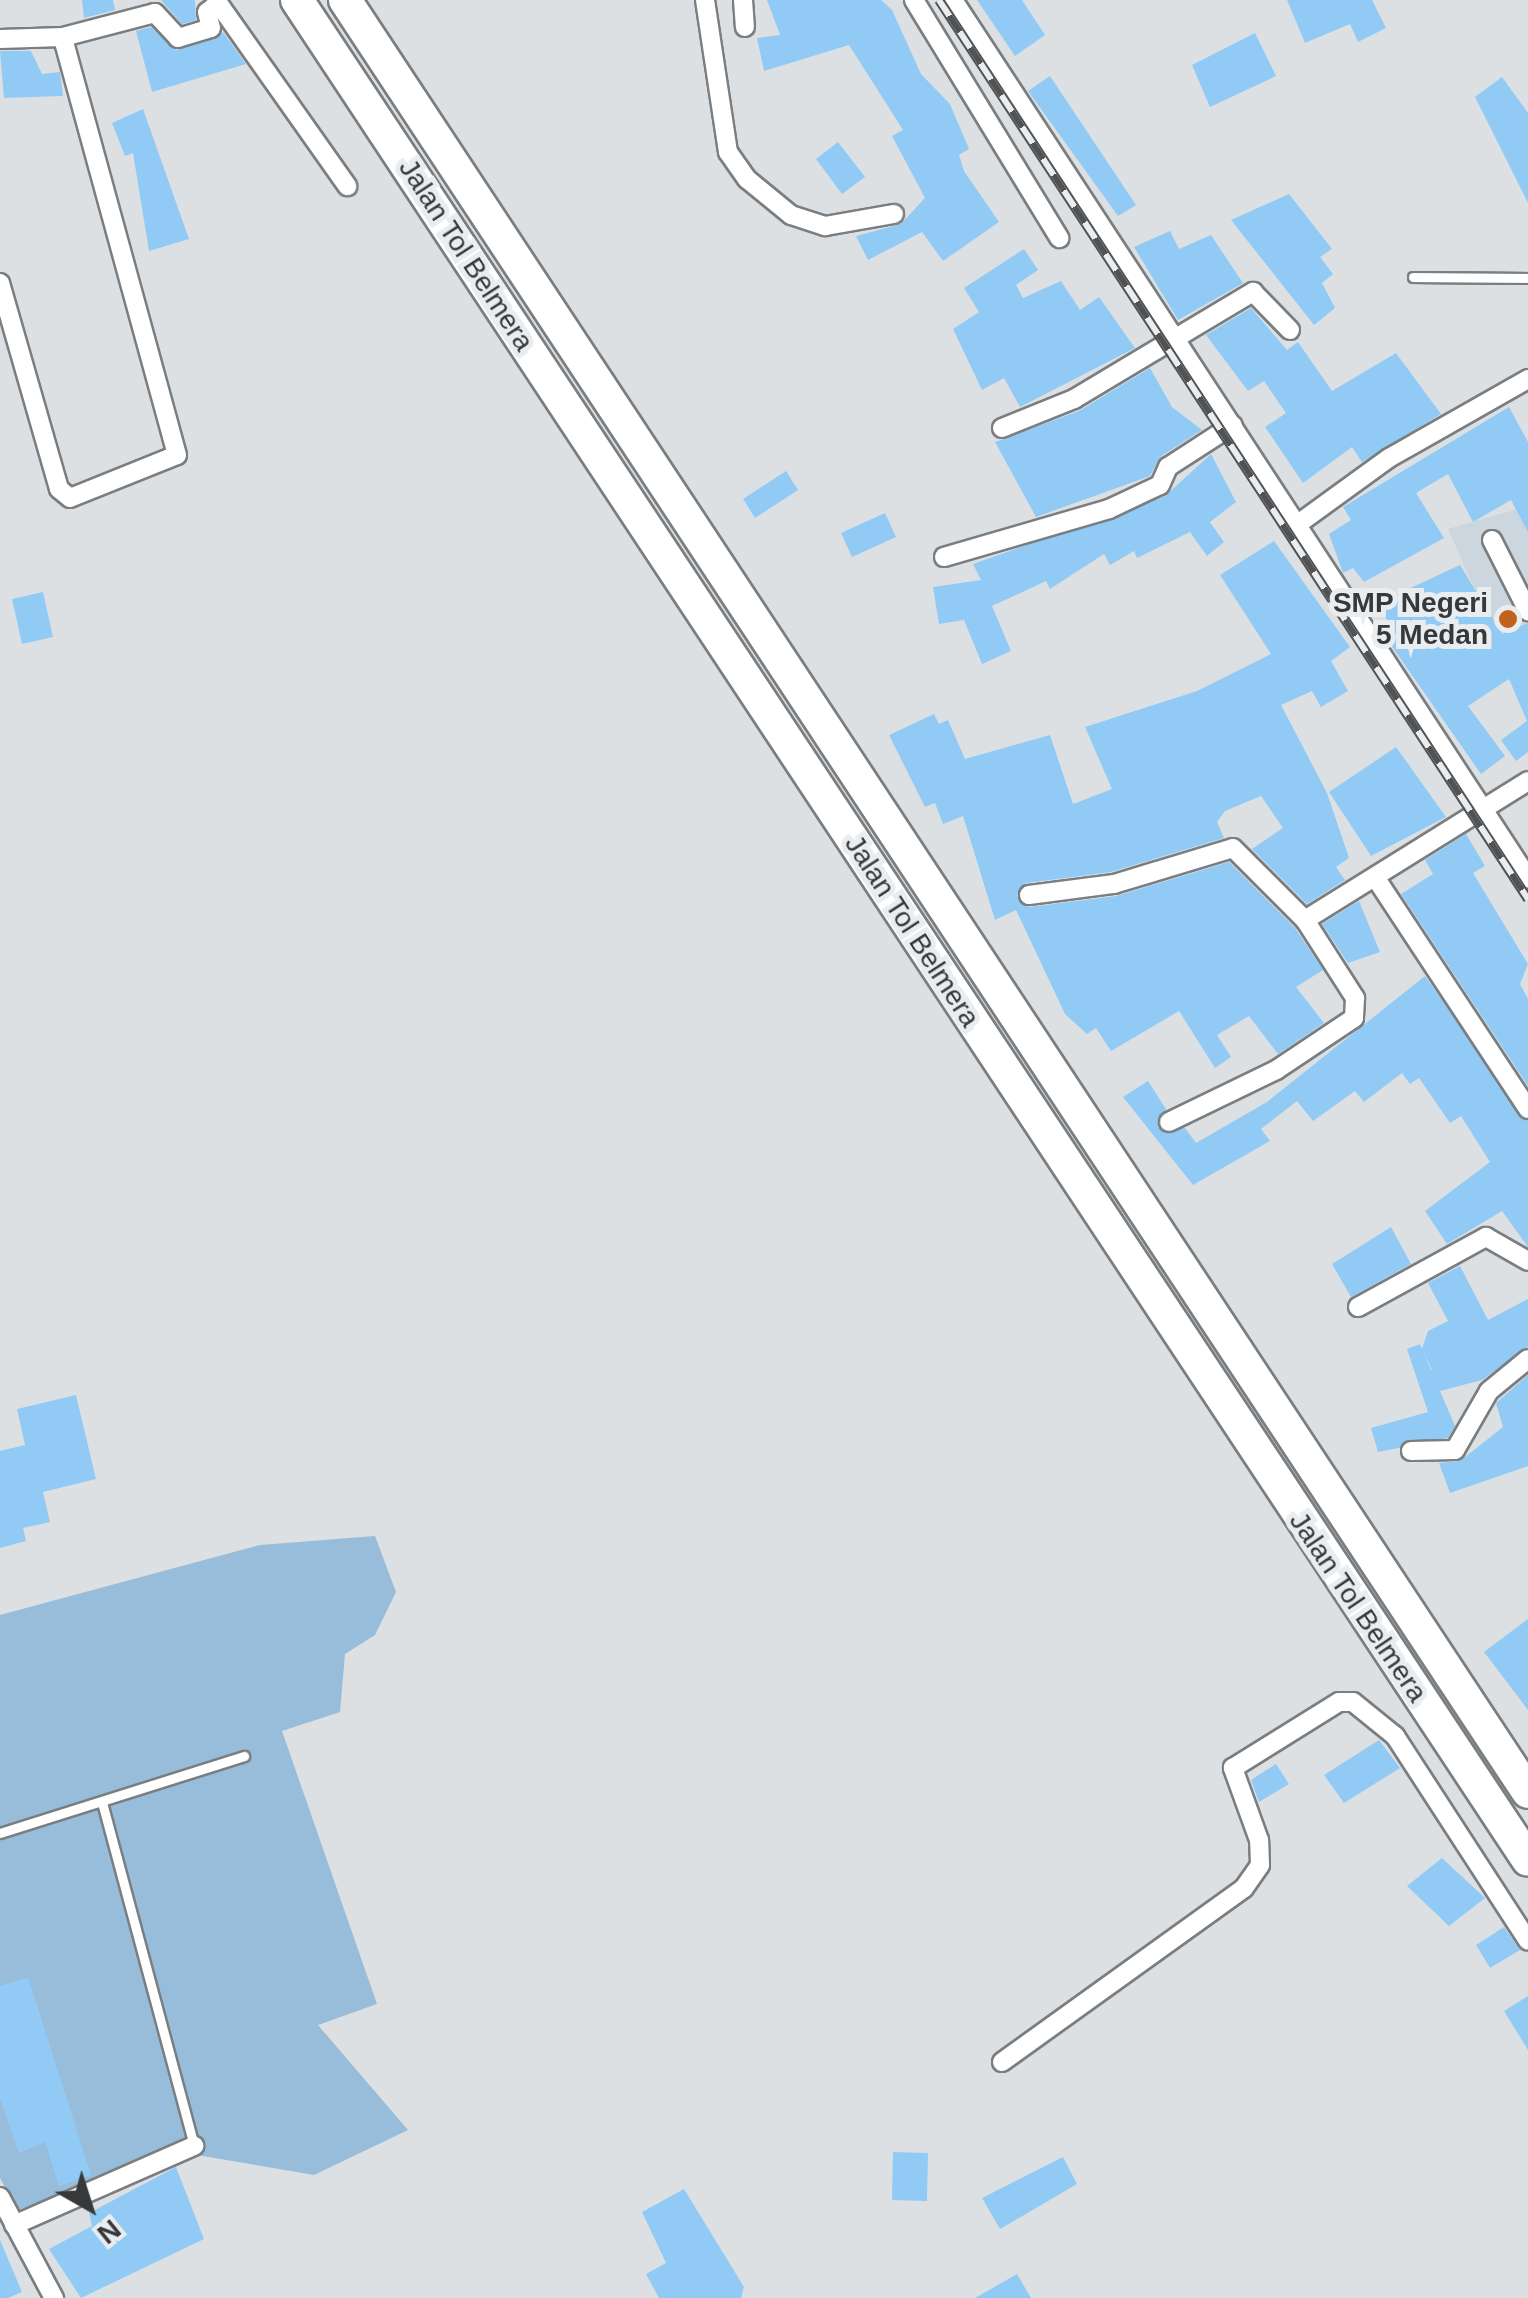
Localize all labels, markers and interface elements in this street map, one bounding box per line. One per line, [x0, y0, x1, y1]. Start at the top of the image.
street label: Jalan Tol Belmera [391, 153, 541, 357]
place label: SMP Negeri 5 Medan [1332, 586, 1488, 652]
marker: SMP Negeri 5 Medan [1497, 608, 1519, 630]
street label: Jalan Tol Belmera [837, 829, 987, 1033]
street label: Jalan Tol Belmera [1282, 1505, 1434, 1709]
north arrow [40, 2158, 140, 2258]
text: N [92, 2213, 127, 2250]

